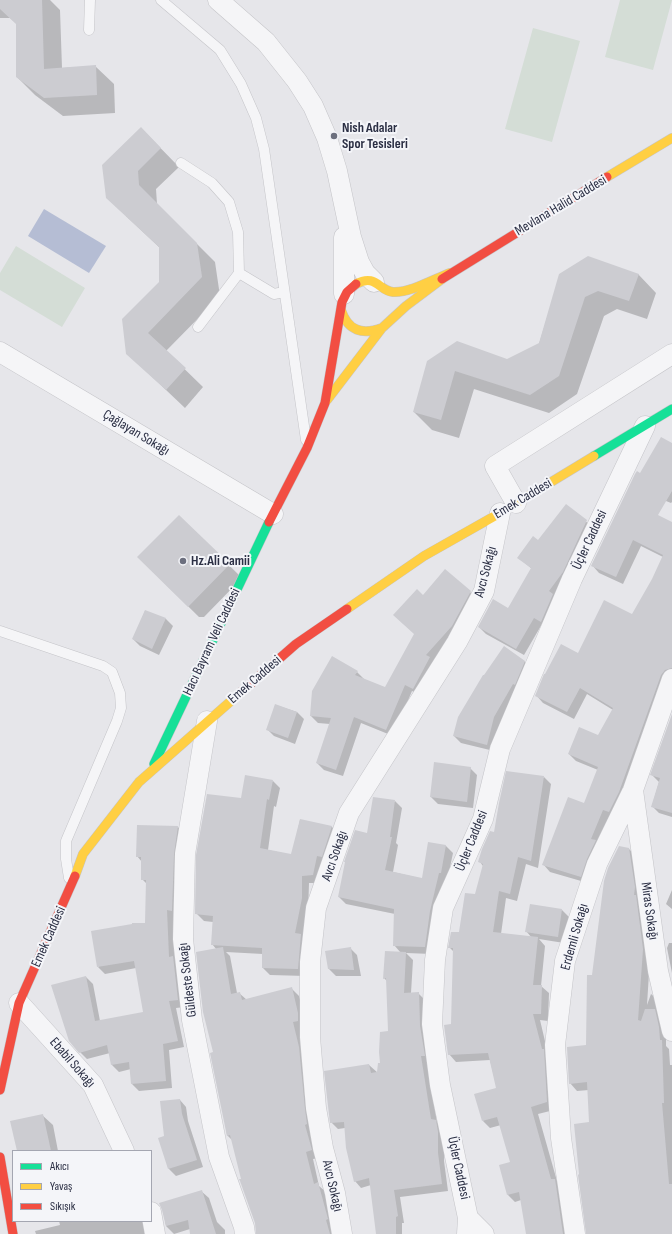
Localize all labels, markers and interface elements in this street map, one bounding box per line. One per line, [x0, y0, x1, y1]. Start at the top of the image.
place label: Nish Adalar Spor Tesisleri [342, 120, 408, 152]
marker: Nish Adalar Spor Tesisleri [329, 131, 339, 141]
street label: Mevlana Halid Caddesi [512, 172, 610, 240]
street label: Çağlayan Sokağı [100, 406, 172, 460]
street label: Emek Caddesi [491, 475, 555, 523]
street label: Üçler Caddesi [569, 508, 611, 572]
street label: Avcı Sokağı [471, 545, 501, 599]
place label: Hz.Ali Camii [191, 553, 250, 569]
marker: Hz.Ali Camii [178, 556, 188, 566]
street label: Hacı Bayram Veli Caddesi [180, 586, 244, 698]
street label: Emek Caddesi [225, 652, 285, 708]
street label: Üçler Caddesi [452, 808, 492, 874]
street label: Avcı Sokağı [319, 829, 351, 883]
street label: Miras Sokağı [637, 881, 661, 941]
street label: Erdemli Sokağı [557, 902, 593, 972]
street label: Emek Caddesi [28, 904, 70, 970]
street label: Güldeste Sokağı [175, 942, 201, 1018]
street label: Ebabil Sokağı [46, 1034, 98, 1092]
street label: Üçler Caddesi [443, 1135, 473, 1201]
legend [12, 1150, 152, 1222]
text: Akıcı [50, 1159, 69, 1174]
street label: Avcı Sokağı [318, 1159, 346, 1213]
text: Yavaş [50, 1179, 72, 1194]
text: Sıkışık [50, 1199, 75, 1214]

